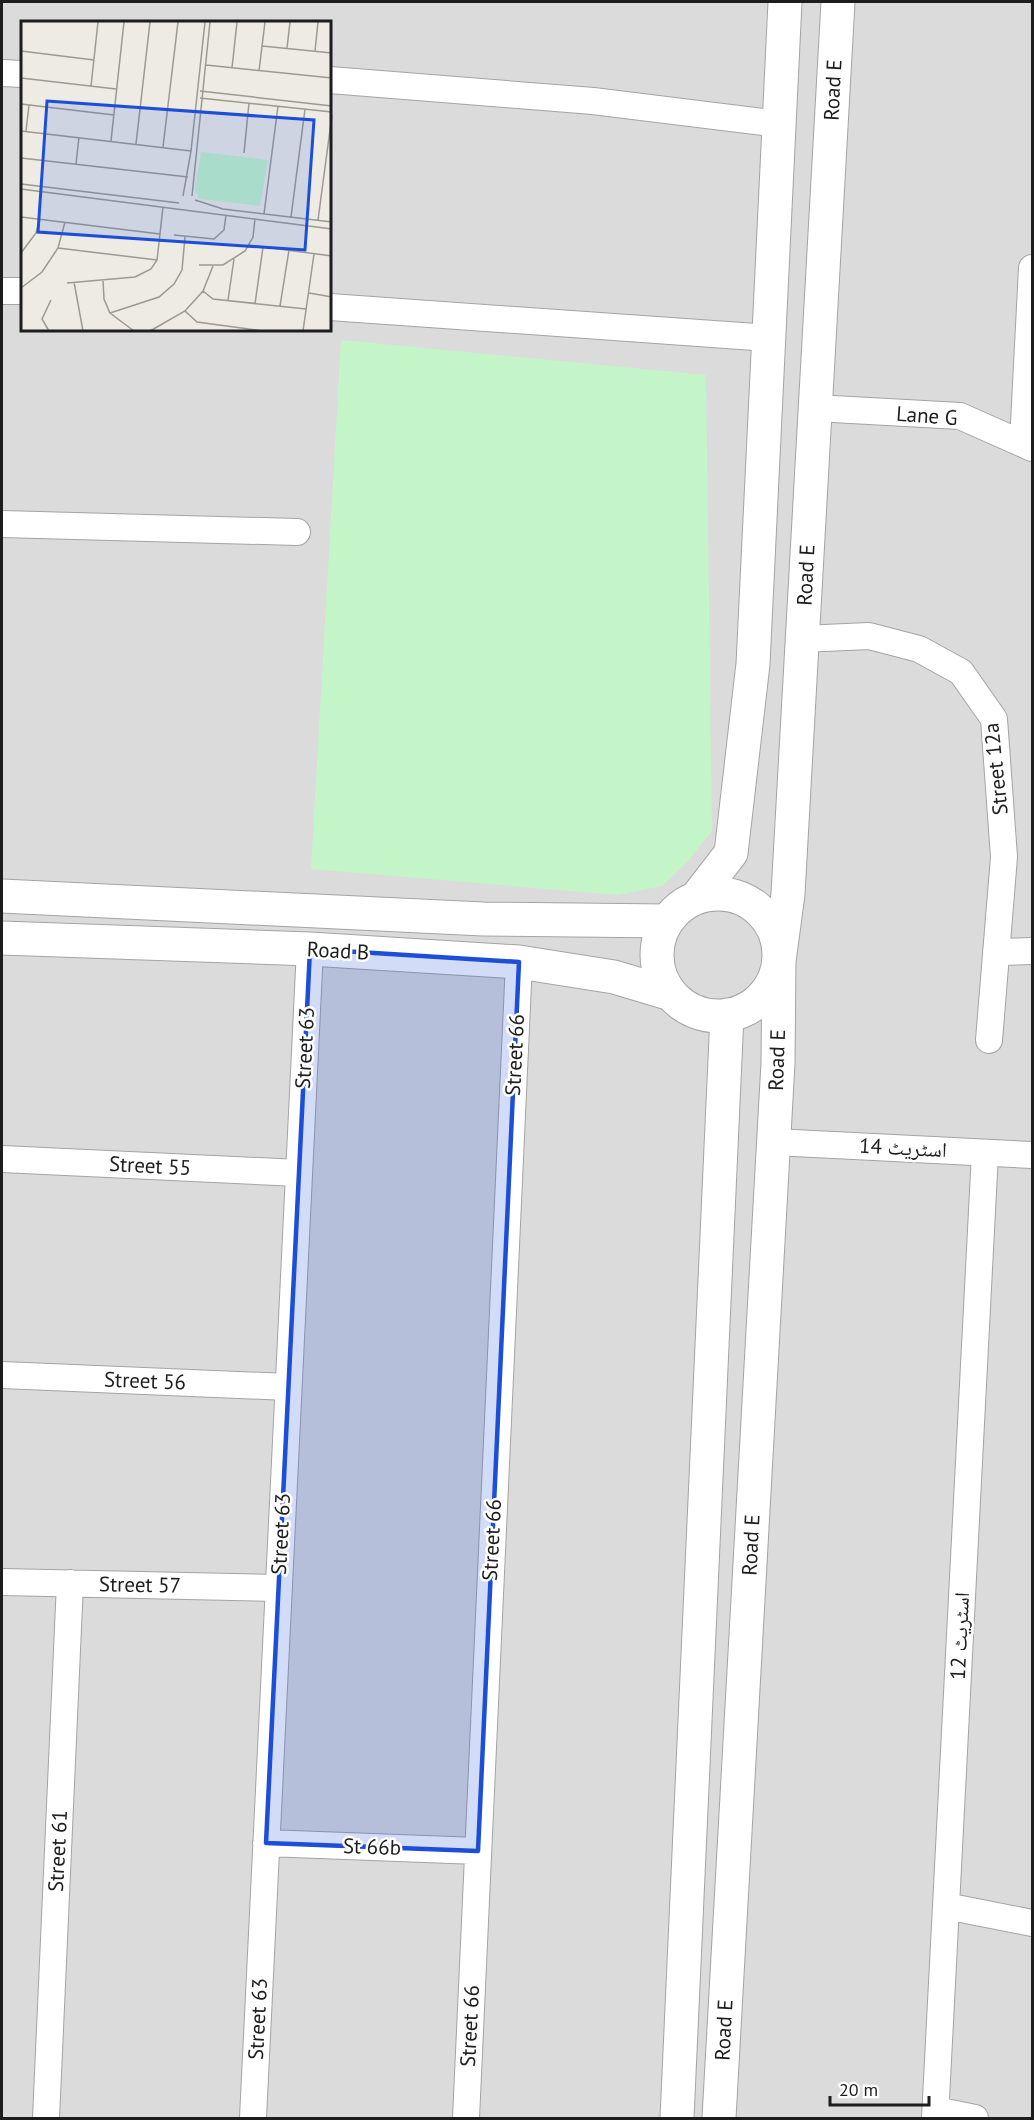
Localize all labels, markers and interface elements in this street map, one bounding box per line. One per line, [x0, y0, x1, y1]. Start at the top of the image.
inset map [21, 21, 332, 332]
street label: Road E [817, 59, 848, 121]
street label: Lane G [895, 400, 959, 431]
street label: Road E [790, 544, 821, 606]
street label: Street 12a [977, 722, 1014, 816]
street label: Road B [306, 935, 370, 966]
street label: Street 63 [289, 1006, 320, 1090]
street label: Street 66 [499, 1013, 530, 1097]
street label: Road E [762, 1029, 791, 1091]
street label: اسٹریٹ 14 [859, 1132, 948, 1163]
street label: Street 55 [108, 1150, 192, 1181]
street label: Street 56 [104, 1366, 187, 1395]
street label: Street 63 [265, 1492, 296, 1576]
street label: Street 66 [476, 1498, 507, 1582]
street label: Road E [735, 1514, 766, 1576]
street label: Street 57 [99, 1570, 181, 1599]
street label: اسٹریٹ 12 [944, 1591, 975, 1680]
street label: Street 61 [42, 1809, 73, 1893]
street label: St 66b [343, 1832, 402, 1861]
street label: Street 63 [242, 1977, 273, 2061]
street label: Street 66 [454, 1984, 485, 2068]
street label: Road E [708, 1999, 739, 2061]
scale bar [830, 2069, 929, 2107]
text: 20 m [839, 2078, 878, 2101]

